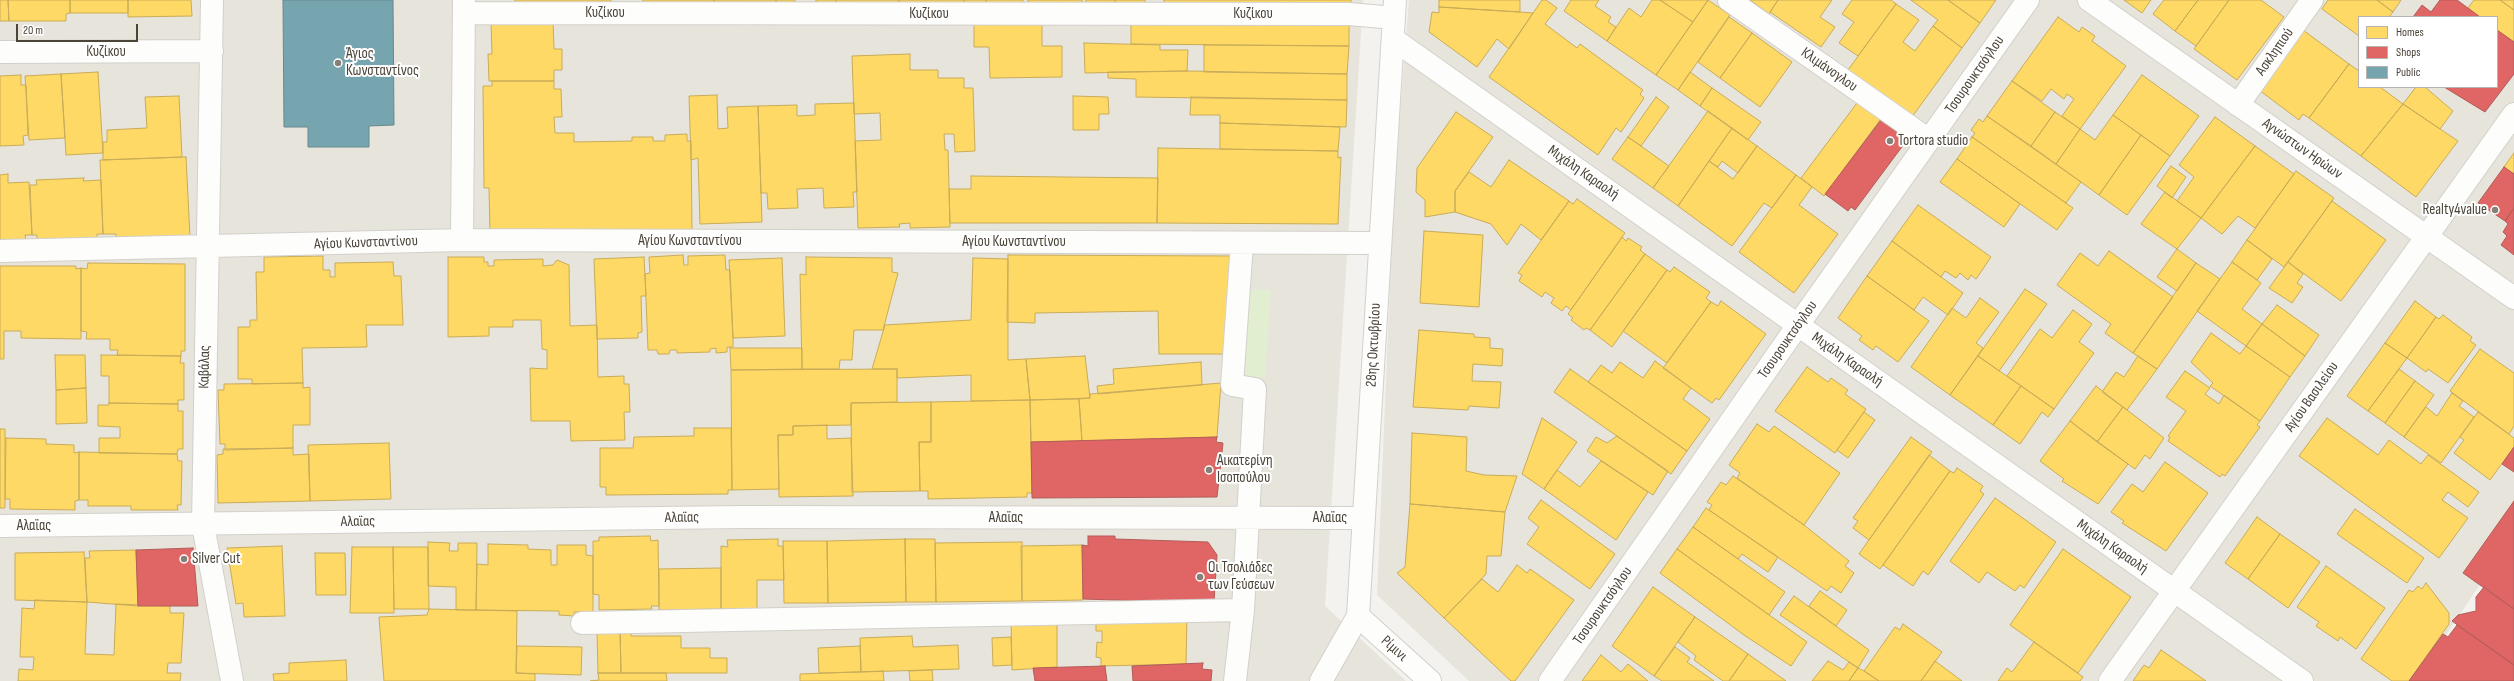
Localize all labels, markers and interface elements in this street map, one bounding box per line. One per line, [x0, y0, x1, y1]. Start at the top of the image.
street label: Κυζίκου [585, 4, 625, 22]
street label: Κυζίκου [909, 5, 949, 23]
street label: Κυζίκου [1233, 5, 1273, 23]
scale bar [18, 16, 140, 42]
legend [2358, 16, 2498, 88]
text: 20 m [23, 23, 43, 38]
street label: Ασκληπιού [2252, 25, 2298, 79]
text: Homes [2396, 25, 2424, 40]
street label: Τσουρουκτσόγλου [1942, 33, 2008, 117]
street label: Κυζίκου [86, 43, 126, 61]
street label: Κλιμάνογλου [1797, 44, 1861, 96]
place label: Άγιος Κωνσταντίνος [346, 45, 419, 80]
text: Shops [2396, 45, 2421, 60]
marker: Άγιος Κωνσταντίνος [333, 58, 343, 68]
text: Public [2396, 65, 2421, 80]
street label: Αγνώστων Ηρώων [2258, 115, 2346, 183]
place label: Tortora studio [1898, 132, 1968, 150]
marker: Tortora studio [1885, 136, 1895, 146]
street label: Μιχάλη Καραολή [1544, 142, 1622, 204]
place label: Realty4value [2423, 201, 2487, 219]
marker: Realty4value [2490, 205, 2500, 215]
street label: Αγίου Κωνσταντίνου [314, 232, 418, 254]
street label: Αγίου Κωνσταντίνου [638, 232, 742, 250]
street label: Αγίου Κωνσταντίνου [962, 233, 1066, 251]
street label: Τσουρουκτσόγλου [1755, 298, 1821, 382]
street label: 28ης Οκτωβρίου [1363, 303, 1385, 387]
street label: Μιχάλη Καραολή [1808, 329, 1886, 391]
street label: Καβάλας [196, 345, 214, 389]
street label: Αγίου Βασιλείου [2281, 358, 2343, 436]
place label: Αικατερίνη Ισοπούλου [1217, 452, 1273, 487]
marker: Αικατερίνη Ισοπούλου [1204, 465, 1214, 475]
street label: Αλαϊας [665, 509, 699, 527]
street label: Αλαϊας [989, 509, 1023, 527]
street label: Αλαϊας [1313, 509, 1347, 527]
street label: Αλαϊας [341, 513, 375, 531]
street label: Μιχάλη Καραολή [2073, 516, 2151, 578]
street label: Αλαϊας [17, 517, 51, 535]
place label: Silver Cut [192, 550, 240, 568]
marker: Silver Cut [179, 554, 189, 564]
place label: Οι Τσολιάδες των Γεύσεων [1208, 559, 1274, 594]
street label: Τσουρουκτσόγλου [1570, 564, 1636, 648]
marker: Οι Τσολιάδες των Γεύσεων [1195, 572, 1205, 582]
street label: Ρίμινι [1377, 632, 1411, 666]

